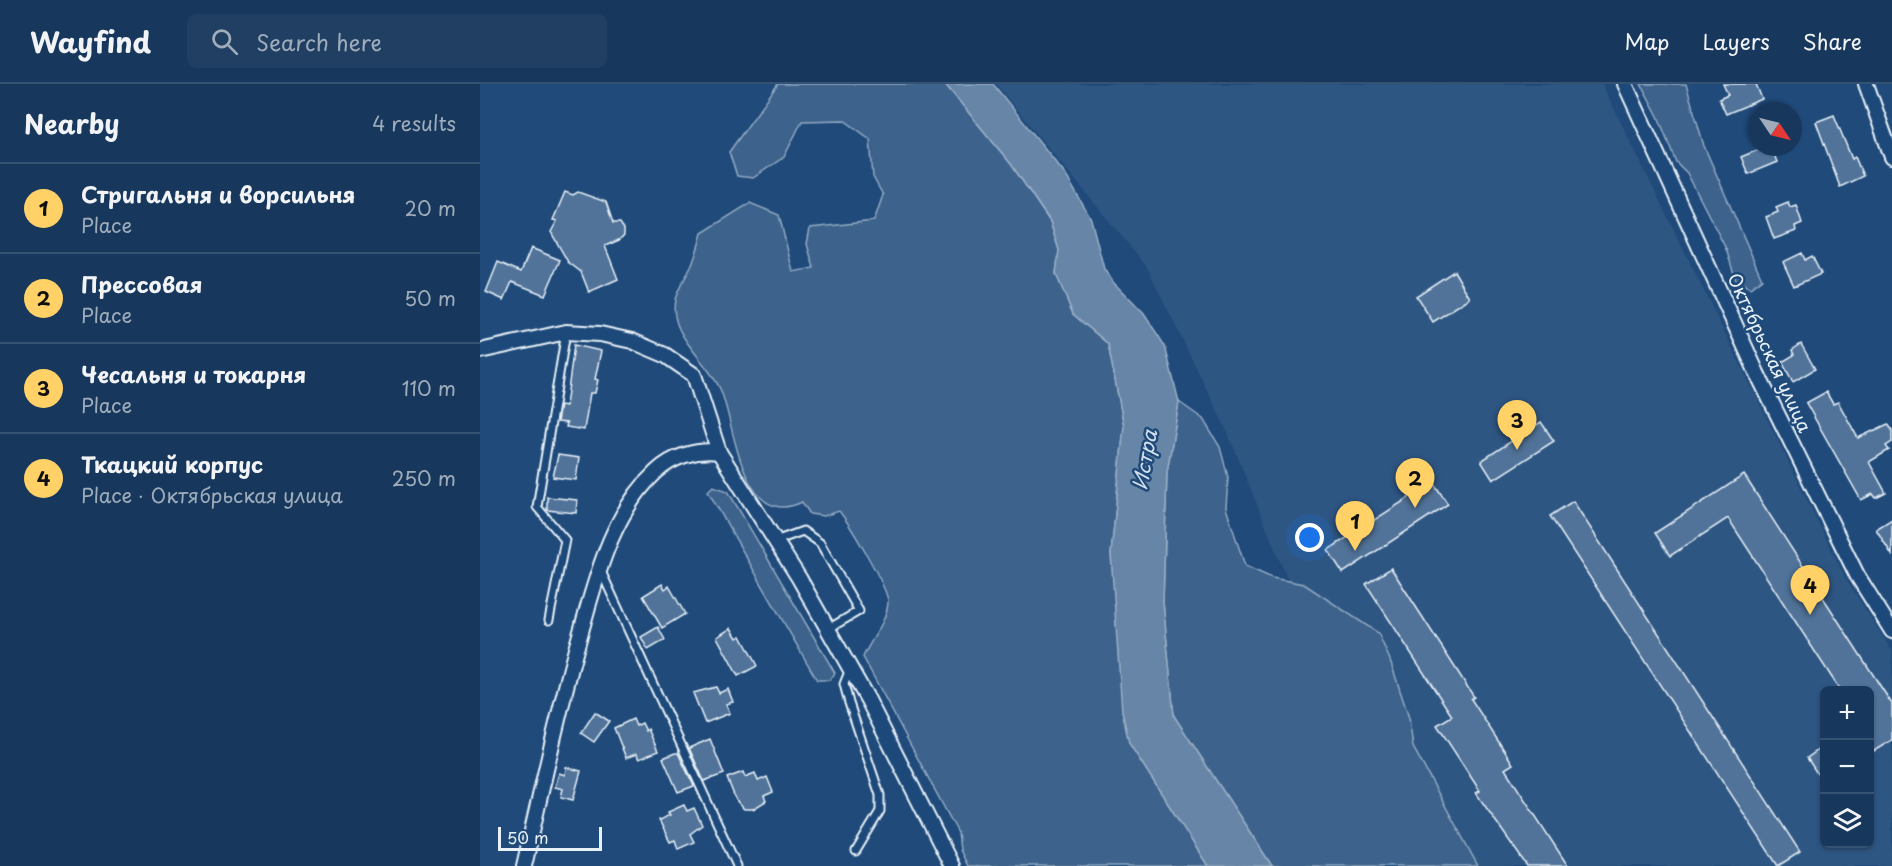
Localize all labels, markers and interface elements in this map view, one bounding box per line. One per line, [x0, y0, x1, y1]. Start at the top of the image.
search box [187, 14, 607, 68]
text: Wayfind [30, 20, 151, 63]
icon: search [208, 25, 241, 58]
text: Search here [256, 25, 382, 58]
text: Map [1625, 25, 1669, 57]
text: Layers [1702, 25, 1770, 57]
text: Share [1803, 25, 1862, 57]
north arrow [1748, 102, 1802, 156]
text: Nearby [24, 104, 119, 143]
text: 4 results [372, 108, 456, 138]
text: Стригальня и ворсильня [81, 177, 356, 210]
text: 1 [39, 193, 48, 223]
text: 20 m [404, 193, 456, 223]
text: Place [81, 210, 132, 240]
text: Прессовая [81, 267, 202, 300]
street label: Октябрьская улица [1722, 268, 1819, 437]
text: 2 [36, 283, 51, 313]
text: 50 m [404, 283, 456, 313]
text: Place [81, 300, 132, 330]
text: Чесальня и токарня [81, 357, 306, 390]
text: 3 [37, 373, 50, 403]
text: 110 m [402, 373, 456, 403]
text: Place [81, 390, 132, 420]
pin: 3 [1498, 400, 1536, 450]
water label: Истра [1124, 426, 1164, 492]
text: Ткацкий корпус [81, 447, 263, 480]
pin: 2 [1396, 458, 1434, 508]
text: 4 [37, 463, 50, 493]
text: 250 m [392, 463, 456, 493]
text: Place · Октябрьская улица [81, 480, 343, 510]
pin: 1 [1336, 502, 1374, 551]
your location [1295, 523, 1324, 552]
pin: 4 [1790, 566, 1830, 615]
map controls [1820, 686, 1874, 848]
button: + [1820, 686, 1874, 740]
button: − [1820, 740, 1874, 794]
button: layers [1820, 794, 1874, 848]
scale bar [498, 824, 602, 852]
text: 50 m [507, 825, 548, 849]

